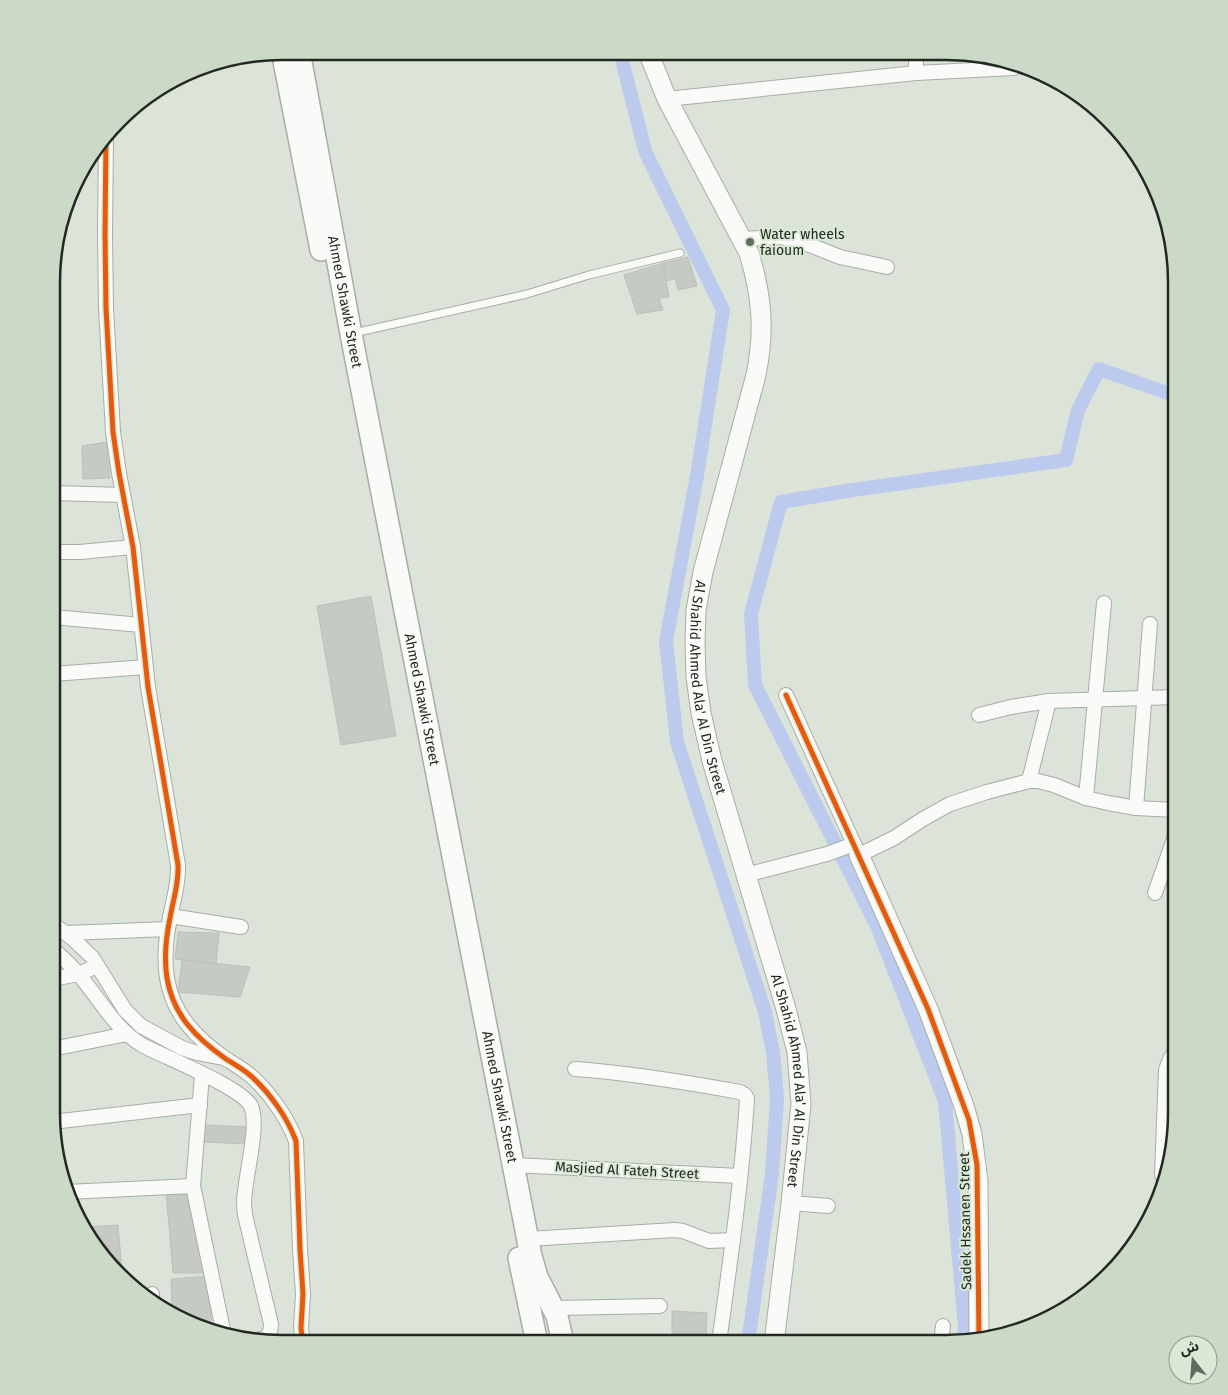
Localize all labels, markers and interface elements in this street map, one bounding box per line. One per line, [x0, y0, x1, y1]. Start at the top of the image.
place label: Water wheels faioum [760, 226, 845, 259]
street label: Ahmed Shawki Street [324, 234, 366, 370]
marker: Water wheels faioum [744, 236, 756, 248]
street label: Al Shahid Ahmed Ala' Al Din Street [686, 579, 730, 797]
street label: Ahmed Shawki Street [401, 632, 443, 768]
street label: Al Shahid Ahmed Ala' Al Din Street [767, 972, 809, 1189]
street label: Ahmed Shawki Street [478, 1029, 521, 1165]
street label: Sadek Hssanen Street [956, 1151, 975, 1290]
street label: Masjied Al Fateh Street [554, 1158, 700, 1183]
north arrow [1168, 1335, 1218, 1385]
text: ش [1178, 1337, 1201, 1359]

